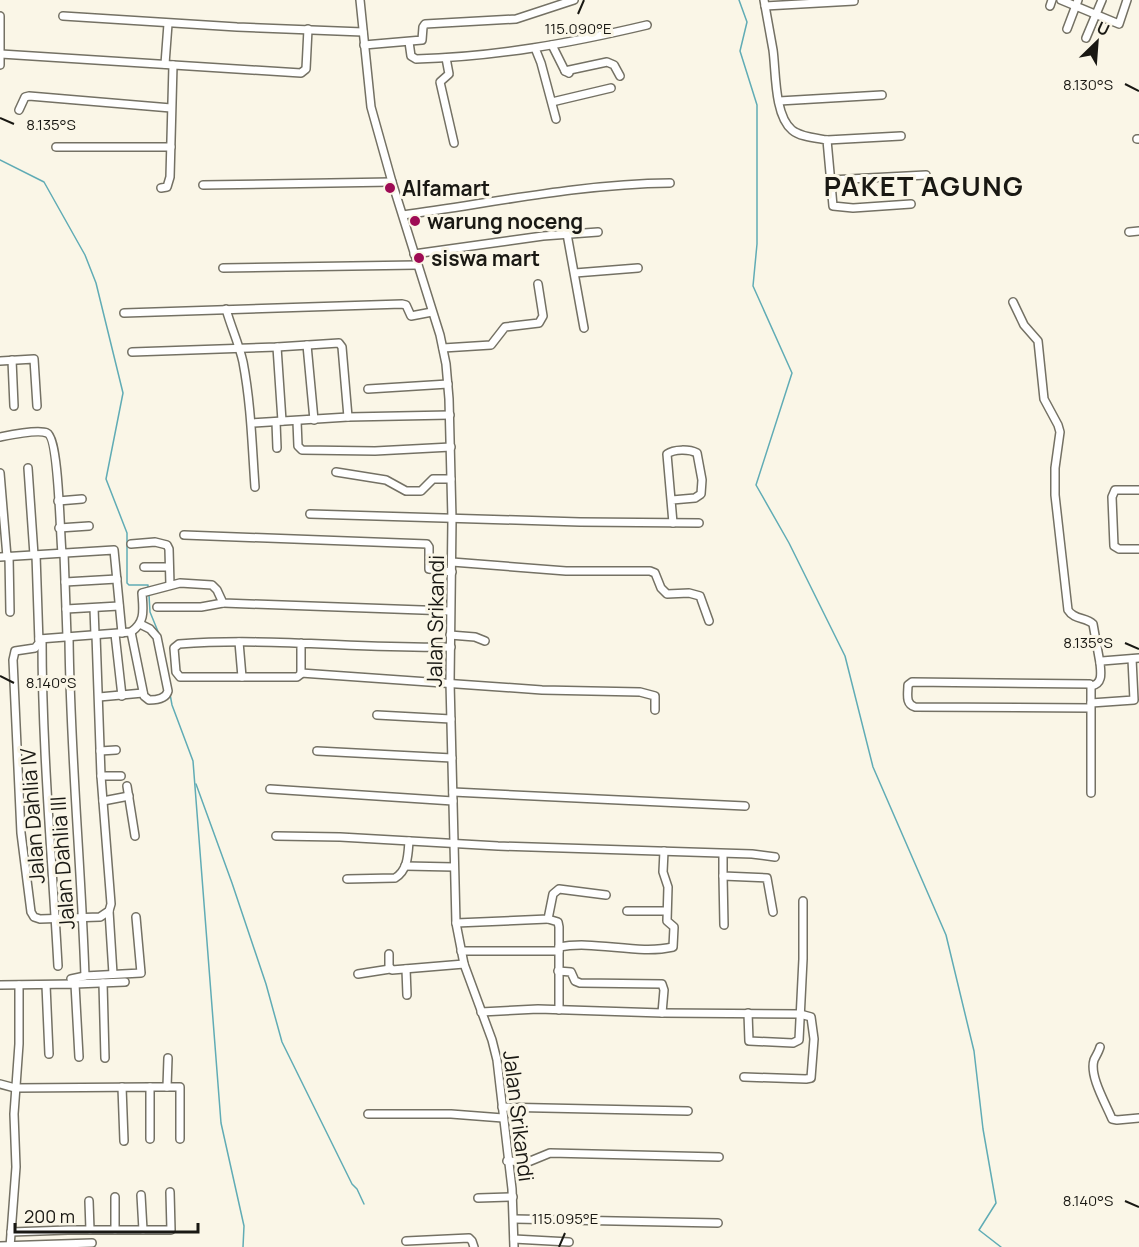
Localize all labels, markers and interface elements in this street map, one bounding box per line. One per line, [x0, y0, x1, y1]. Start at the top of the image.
north arrow [1067, 12, 1127, 72]
text: U [1093, 16, 1113, 41]
text: 115.090°E [544, 18, 612, 39]
text: 8.130°S [1063, 74, 1113, 95]
text: 8.135°S [26, 114, 76, 135]
district label: PAKET AGUNG [824, 167, 1024, 204]
place label: Alfamart [402, 174, 490, 202]
marker: Alfamart [383, 181, 397, 195]
place label: warung noceng [427, 207, 583, 235]
marker: warung noceng [408, 214, 422, 228]
place label: siswa mart [431, 244, 540, 272]
marker: siswa mart [412, 251, 426, 265]
street label: Jalan Srikandi [420, 555, 450, 687]
text: 8.135°S [1063, 632, 1113, 653]
text: 8.140°S [26, 672, 76, 693]
street label: Jalan Dahlia IV [13, 747, 51, 885]
street label: Jalan Dahlia III [43, 796, 81, 930]
street label: Jalan Srikandi [497, 1049, 541, 1183]
text: 8.140°S [1063, 1190, 1113, 1211]
scale bar [15, 1196, 198, 1234]
text: 200 m [24, 1204, 75, 1228]
text: 115.095°E [532, 1208, 598, 1229]

